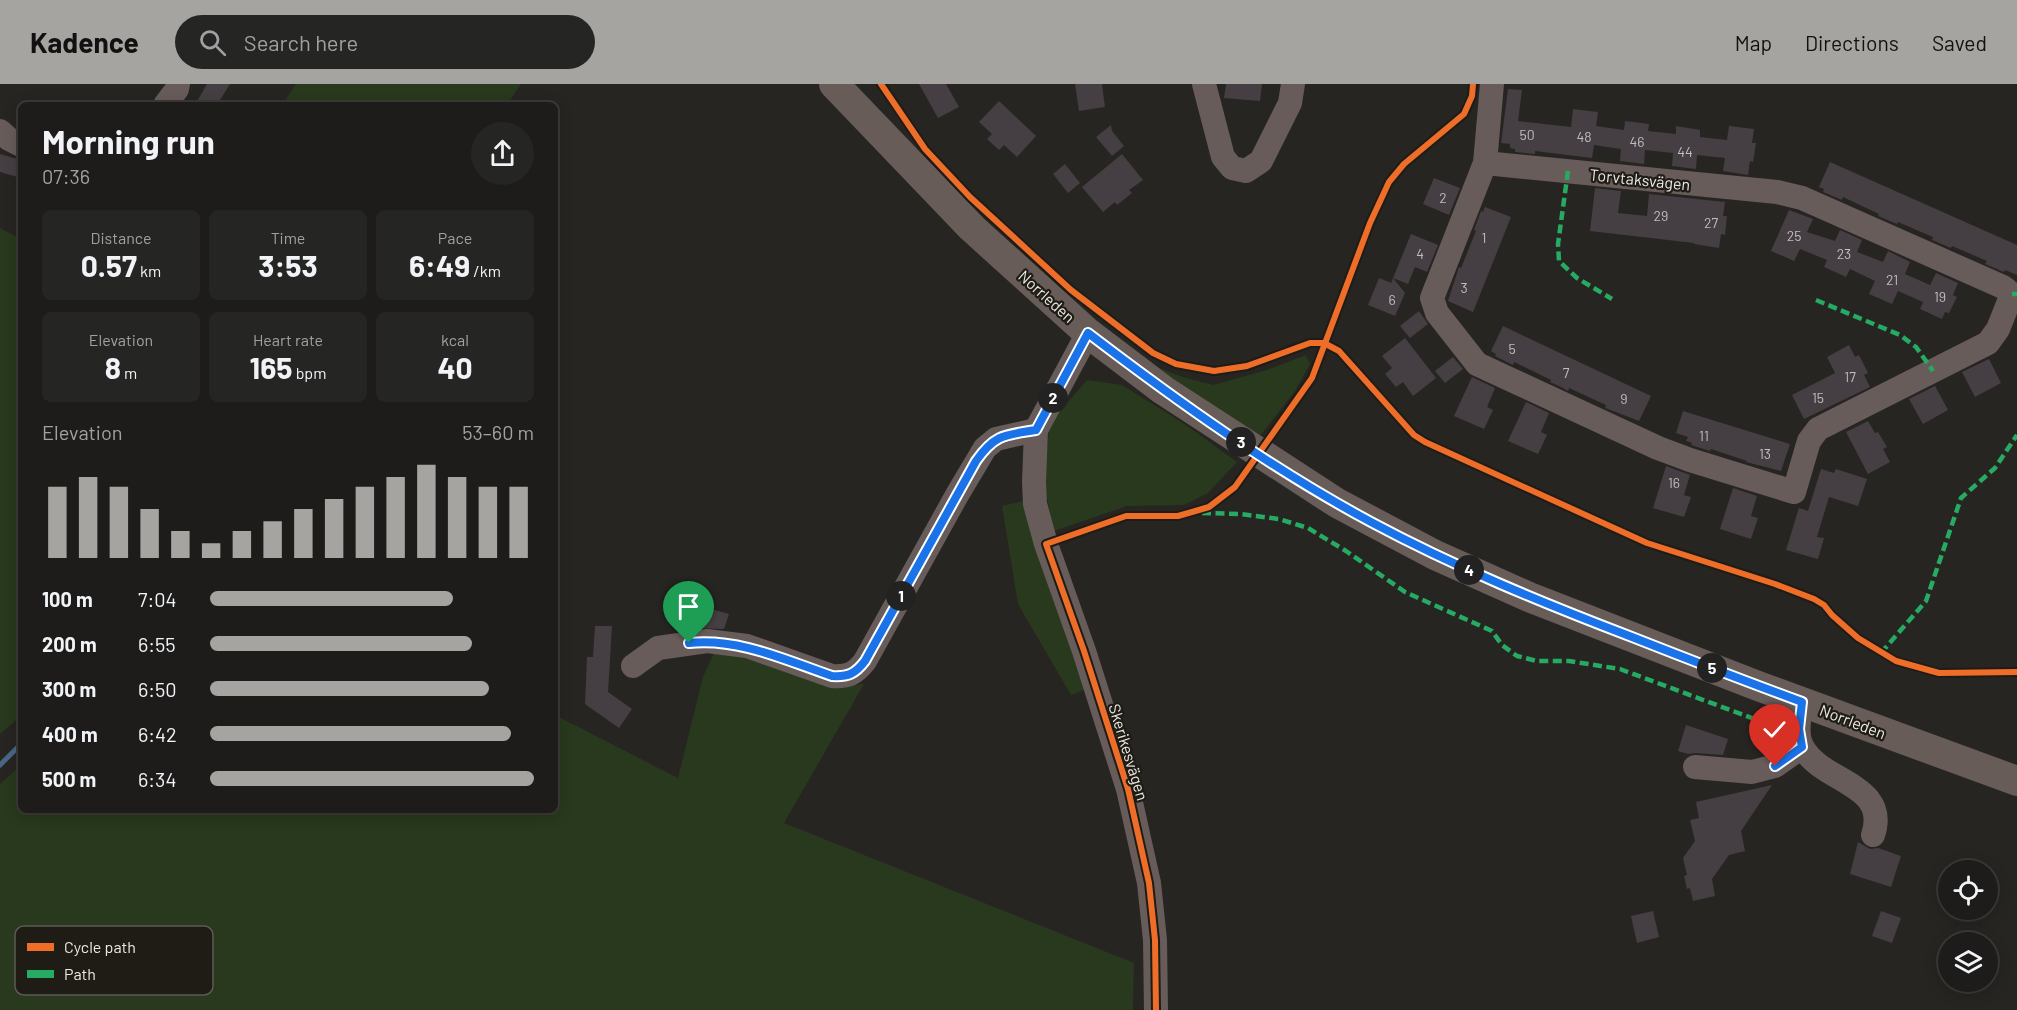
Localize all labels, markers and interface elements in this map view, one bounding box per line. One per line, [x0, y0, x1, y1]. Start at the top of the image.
search box [175, 15, 595, 69]
text: Kadence [30, 25, 139, 59]
icon: search [196, 26, 229, 59]
text: Search here [244, 29, 358, 55]
text: Map [1735, 30, 1772, 55]
text: Directions [1805, 30, 1899, 55]
text: Saved [1932, 30, 1987, 55]
text: Morning run [42, 121, 215, 161]
button: share [471, 122, 534, 185]
house number: 50 [1519, 126, 1535, 143]
house number: 48 [1576, 128, 1592, 145]
house number: 46 [1630, 133, 1644, 150]
house number: 44 [1677, 143, 1693, 160]
text: 07:36 [42, 164, 90, 188]
street label: Torvtaksvägen [1589, 164, 1691, 194]
house number: 2 [1439, 189, 1447, 206]
house number: 29 [1654, 207, 1668, 224]
house number: 27 [1704, 214, 1718, 231]
house number: 25 [1787, 227, 1801, 244]
text: Distance [91, 228, 151, 247]
text: Time [271, 228, 305, 247]
text: Pace [438, 228, 472, 247]
house number: 1 [1482, 229, 1486, 246]
house number: 4 [1416, 245, 1424, 262]
house number: 23 [1837, 245, 1851, 262]
text: 0.57 [81, 247, 137, 283]
text: 3:53 [258, 247, 318, 283]
text: 6:49 [409, 247, 470, 283]
text: km [137, 261, 161, 280]
text: /km [470, 261, 501, 280]
street label: Norrleden [1015, 266, 1079, 326]
house number: 21 [1886, 271, 1898, 288]
house number: 3 [1460, 279, 1468, 296]
house number: 19 [1934, 288, 1946, 305]
house number: 6 [1388, 291, 1396, 308]
text: Elevation [89, 330, 153, 349]
text: Heart rate [253, 330, 323, 349]
text: kcal [441, 330, 469, 349]
house number: 5 [1508, 340, 1516, 357]
text: 8 [105, 349, 121, 385]
text: 165 [250, 349, 292, 385]
text: 40 [437, 349, 473, 385]
text: m [121, 363, 137, 382]
text: bpm [292, 363, 326, 382]
house number: 7 [1563, 364, 1570, 381]
house number: 17 [1844, 368, 1856, 385]
pin: 2 [1038, 383, 1068, 413]
text: 2 [1049, 388, 1057, 407]
house number: 15 [1812, 389, 1824, 406]
house number: 9 [1620, 390, 1628, 407]
text: Elevation [42, 420, 123, 444]
text: 53–60 m [462, 420, 534, 444]
pin: 3 [1226, 427, 1256, 457]
house number: 11 [1699, 427, 1709, 444]
text: 3 [1237, 432, 1245, 451]
house number: 13 [1759, 445, 1771, 462]
house number: 16 [1668, 474, 1680, 491]
pin: 4 [1454, 555, 1484, 585]
text: 4 [1464, 560, 1474, 579]
pin [663, 581, 714, 643]
pin: 1 [886, 581, 916, 611]
text: 1 [898, 586, 904, 605]
text: 100 m [42, 587, 93, 611]
text: 7:04 [138, 587, 177, 611]
icon: arrive [672, 590, 705, 623]
text: 200 m [42, 632, 97, 656]
text: 6:55 [138, 632, 176, 656]
pin: 5 [1697, 653, 1727, 683]
text: 5 [1708, 658, 1716, 677]
text: 300 m [42, 677, 96, 701]
text: 6:50 [138, 677, 177, 701]
street label: Norrleden [1817, 700, 1889, 742]
street label: Skerikesvägen [1105, 701, 1153, 803]
pin [1749, 704, 1800, 766]
icon: check [1758, 713, 1791, 746]
text: 400 m [42, 722, 98, 746]
text: 6:42 [138, 722, 177, 746]
text: 500 m [42, 767, 96, 791]
text: 6:34 [138, 767, 176, 791]
map controls [1938, 860, 1998, 992]
button: locate [1938, 860, 1998, 920]
legend [15, 926, 213, 995]
button: layers [1938, 932, 1998, 992]
text: Cycle path [64, 937, 136, 956]
text: Path [64, 964, 96, 983]

